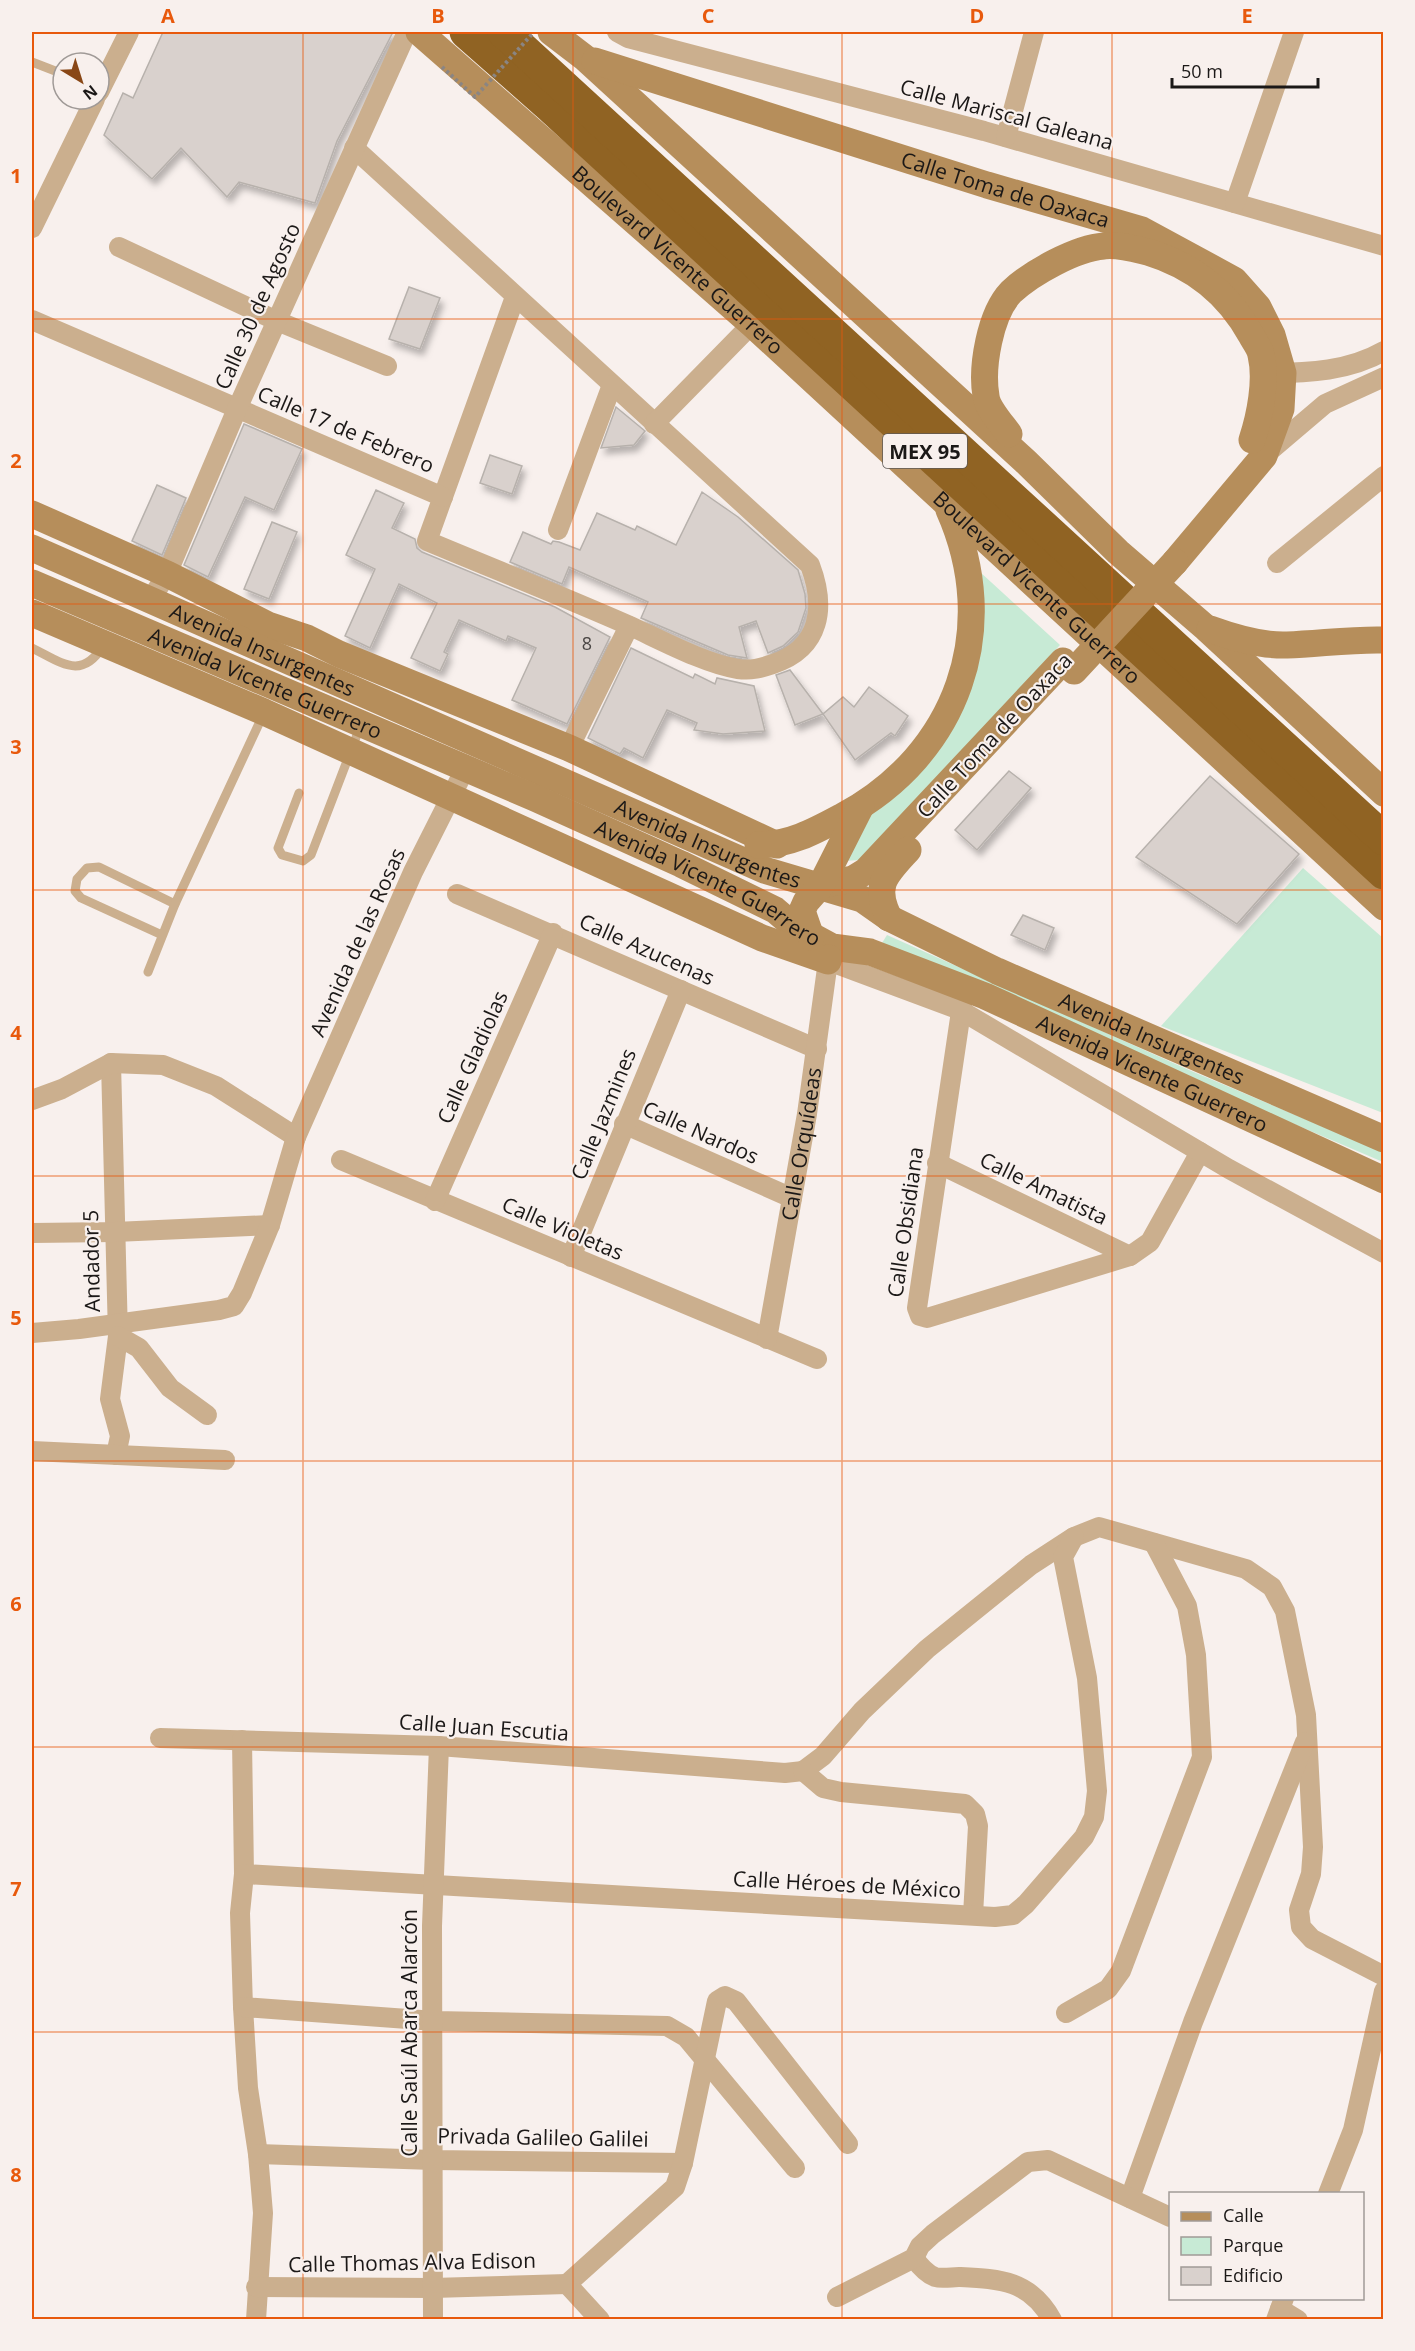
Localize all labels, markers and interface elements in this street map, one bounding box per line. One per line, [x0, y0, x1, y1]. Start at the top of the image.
text: A [161, 2, 175, 29]
text: B [431, 2, 445, 29]
text: C [702, 2, 715, 29]
text: D [970, 2, 984, 29]
text: E [1241, 2, 1253, 29]
north arrow [51, 51, 111, 111]
scale bar [1172, 51, 1318, 89]
text: 50 m [1181, 59, 1223, 83]
street label: Calle Mariscal Galeana [897, 72, 1117, 156]
text: N [78, 80, 102, 105]
street label: Calle Toma de Oaxaca [898, 145, 1113, 234]
street label: Boulevard Vicente Guerrero [567, 159, 790, 360]
text: 1 [10, 162, 22, 189]
street label: Calle 30 de Agosto [208, 218, 306, 394]
street label: Calle 17 de Febrero [253, 379, 439, 479]
road number: MEX 95 [883, 434, 967, 468]
text: 2 [10, 447, 22, 474]
street label: Boulevard Vicente Guerrero [927, 484, 1147, 690]
street label: Avenida Insurgentes [166, 596, 360, 702]
street label: Avenida Vicente Guerrero [145, 621, 387, 745]
house number: 8 [582, 631, 592, 655]
street label: Calle Toma de Oaxaca [910, 646, 1078, 824]
text: 3 [10, 733, 22, 760]
street label: Avenida Insurgentes [611, 792, 804, 894]
street label: Avenida Vicente Guerrero [591, 813, 826, 952]
street label: Avenida de las Rosas [303, 843, 411, 1041]
street label: Calle Azucenas [575, 907, 719, 991]
street label: Calle Gladiolas [430, 986, 514, 1128]
street label: Avenida Insurgentes [1055, 986, 1249, 1091]
street label: Avenida Vicente Guerrero [1032, 1008, 1272, 1139]
text: 4 [10, 1019, 22, 1046]
street label: Calle Jazmines [564, 1044, 642, 1184]
street label: Calle Orquídeas [774, 1065, 827, 1223]
street label: Calle Nardos [639, 1094, 763, 1170]
street label: Calle Obsidiana [881, 1145, 929, 1299]
street label: Calle Amatista [975, 1145, 1113, 1231]
street label: Calle Violetas [498, 1190, 628, 1266]
street label: Andador 5 [76, 1210, 106, 1312]
text: 5 [10, 1304, 22, 1331]
text: 6 [10, 1590, 22, 1617]
street label: Calle Juan Escutia [398, 1707, 570, 1747]
street label: Calle Héroes de México [732, 1864, 962, 1904]
text: 7 [10, 1875, 22, 1902]
street label: Calle Saúl Abarca Alarcón [395, 1909, 423, 2157]
street label: Privada Galileo Galilei [437, 2121, 649, 2153]
text: 8 [10, 2161, 22, 2188]
legend [1169, 2192, 1364, 2300]
text: Calle [1223, 2203, 1264, 2227]
text: Parque [1223, 2233, 1283, 2257]
street label: Calle Thomas Alva Edison [288, 2246, 536, 2278]
text: Edificio [1223, 2263, 1283, 2287]

